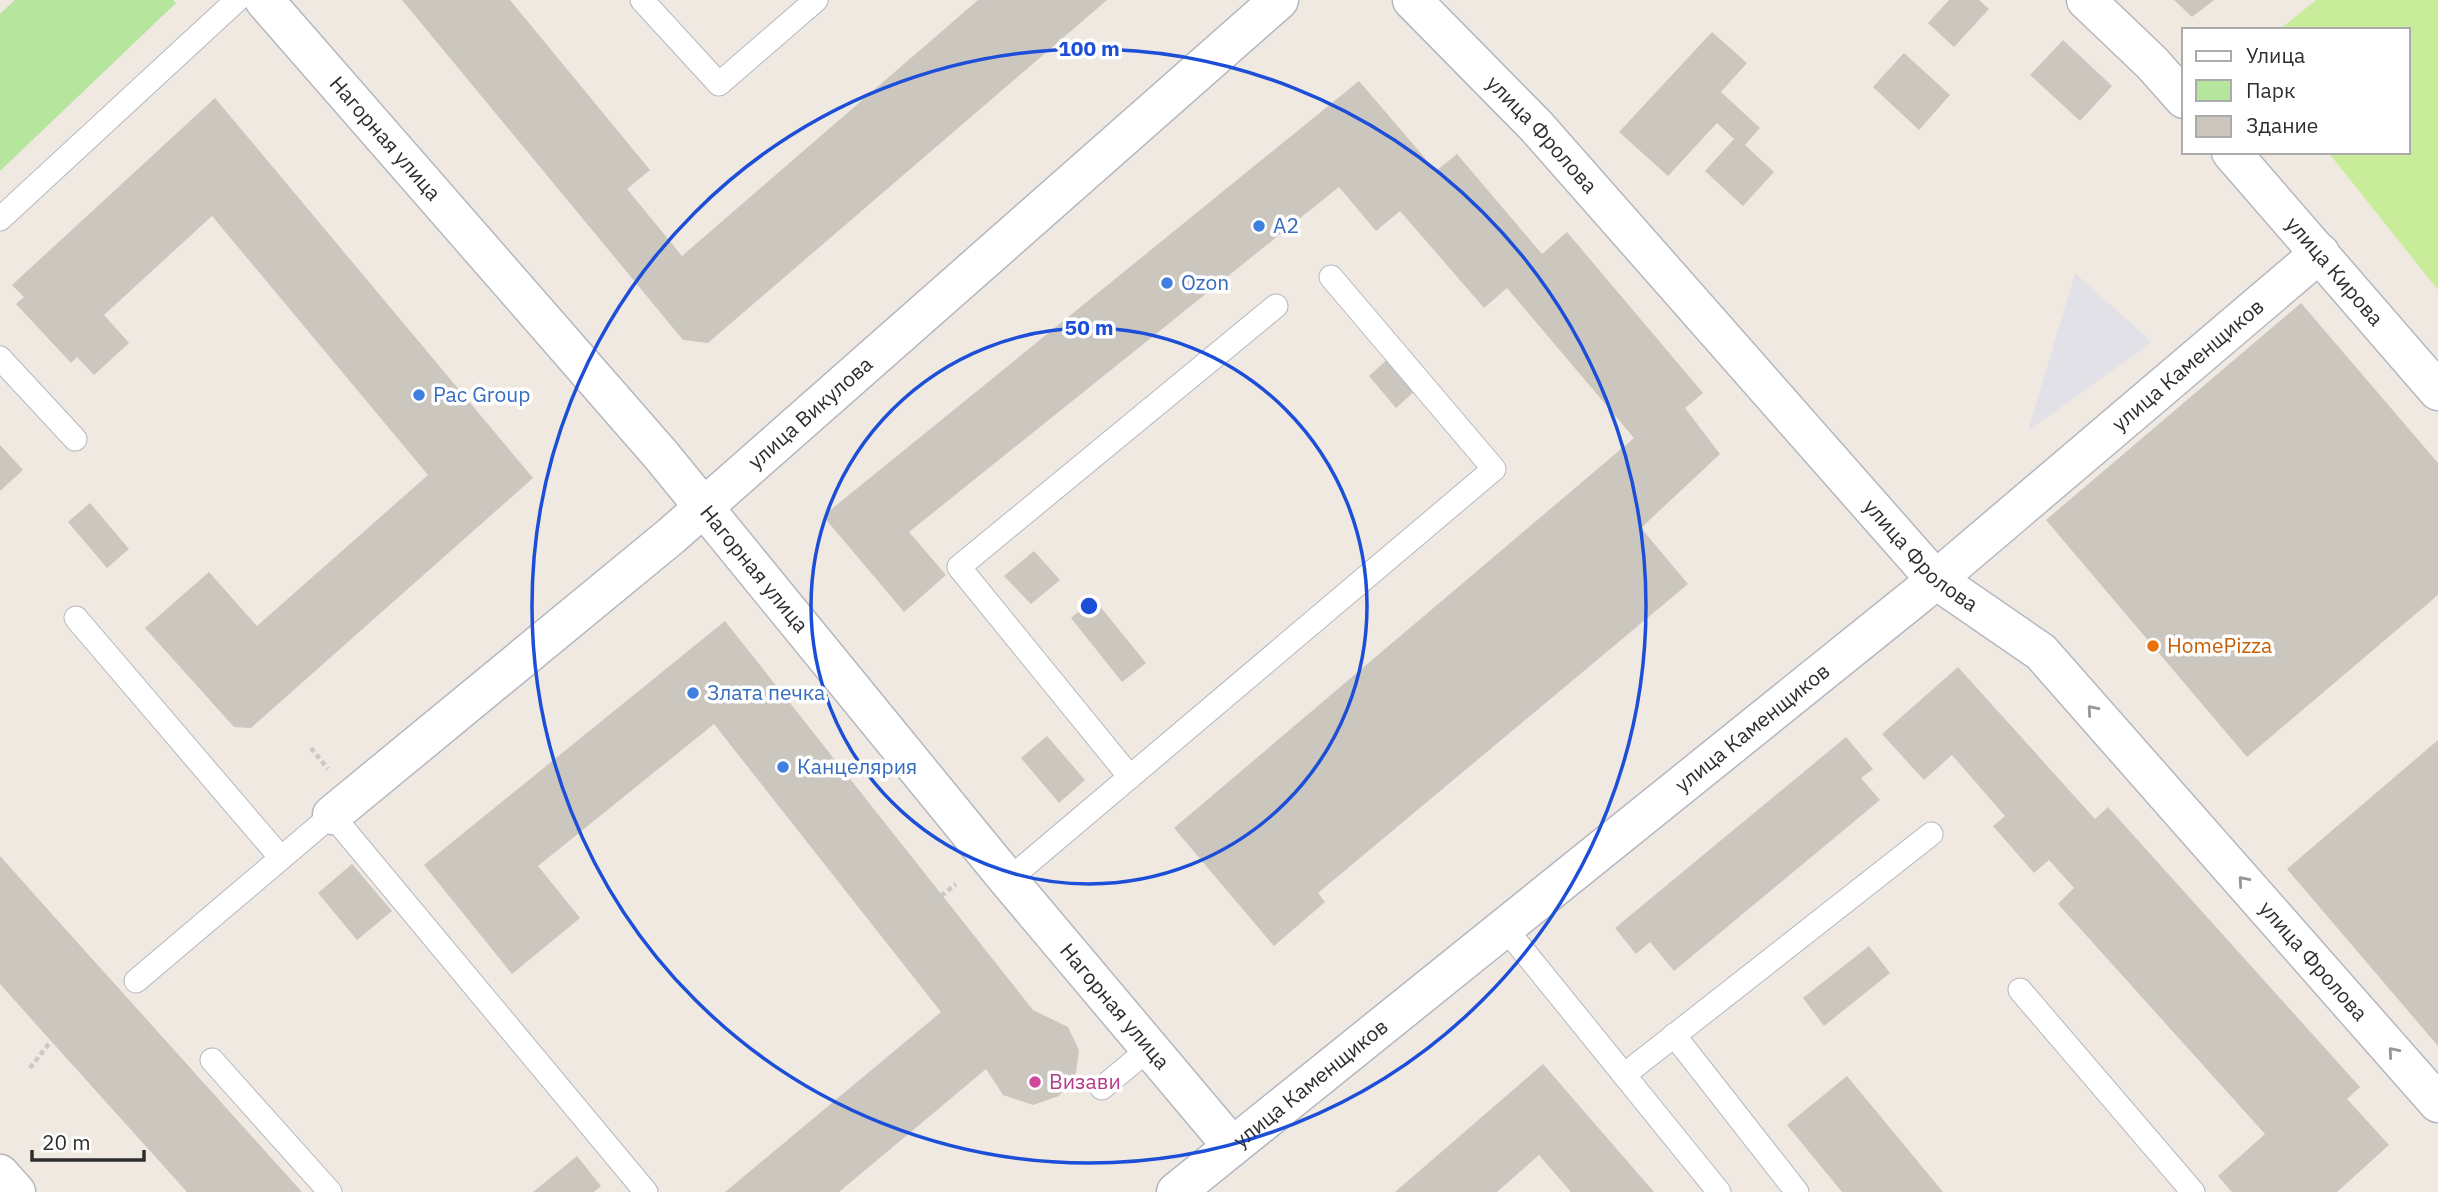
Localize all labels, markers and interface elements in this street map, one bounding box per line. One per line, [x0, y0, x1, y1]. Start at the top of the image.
legend [2182, 28, 2410, 154]
text: 100 m [1058, 34, 1120, 62]
text: Улица [2246, 41, 2305, 69]
street label: улица Фролова [1481, 69, 1604, 199]
street label: Нагорная улица [324, 70, 448, 206]
text: Парк [2246, 76, 2296, 104]
text: Здание [2246, 111, 2318, 139]
street label: улица Кирова [2280, 210, 2390, 331]
place label: А2 [1273, 211, 1299, 239]
marker: А2 [1251, 218, 1267, 234]
place label: Ozon [1181, 268, 1229, 296]
marker: Ozon [1159, 275, 1175, 291]
street label: улица Каменщиков [2106, 292, 2269, 437]
text: 50 m [1065, 313, 1113, 341]
street label: улица Викулова [742, 350, 878, 475]
place label: Pac Group [433, 380, 530, 408]
marker: Pac Group [411, 387, 427, 403]
street label: улица Фролова [1858, 492, 1984, 618]
street label: Нагорная улица [694, 499, 815, 638]
centre of rings [1077, 594, 1101, 618]
place label: HomePizza [2167, 631, 2272, 659]
marker: HomePizza [2145, 638, 2161, 654]
street label: улица Каменщиков [1669, 656, 1835, 798]
place label: Злата печка [707, 678, 825, 706]
marker: Злата печка [685, 685, 701, 701]
one-way arrow [2088, 705, 2100, 718]
place label: Канцелярия [797, 752, 917, 780]
marker: Канцелярия [775, 759, 791, 775]
one-way arrow [2239, 876, 2251, 889]
street label: улица Фролова [2253, 894, 2374, 1027]
street label: Нагорная улица [1054, 937, 1177, 1075]
street label: улица Каменщиков [1227, 1012, 1393, 1154]
one-way arrow [2389, 1047, 2401, 1060]
place label: Визави [1049, 1067, 1121, 1095]
marker: Визави [1027, 1074, 1043, 1090]
scale bar [32, 1118, 144, 1162]
text: 20 m [42, 1128, 91, 1156]

